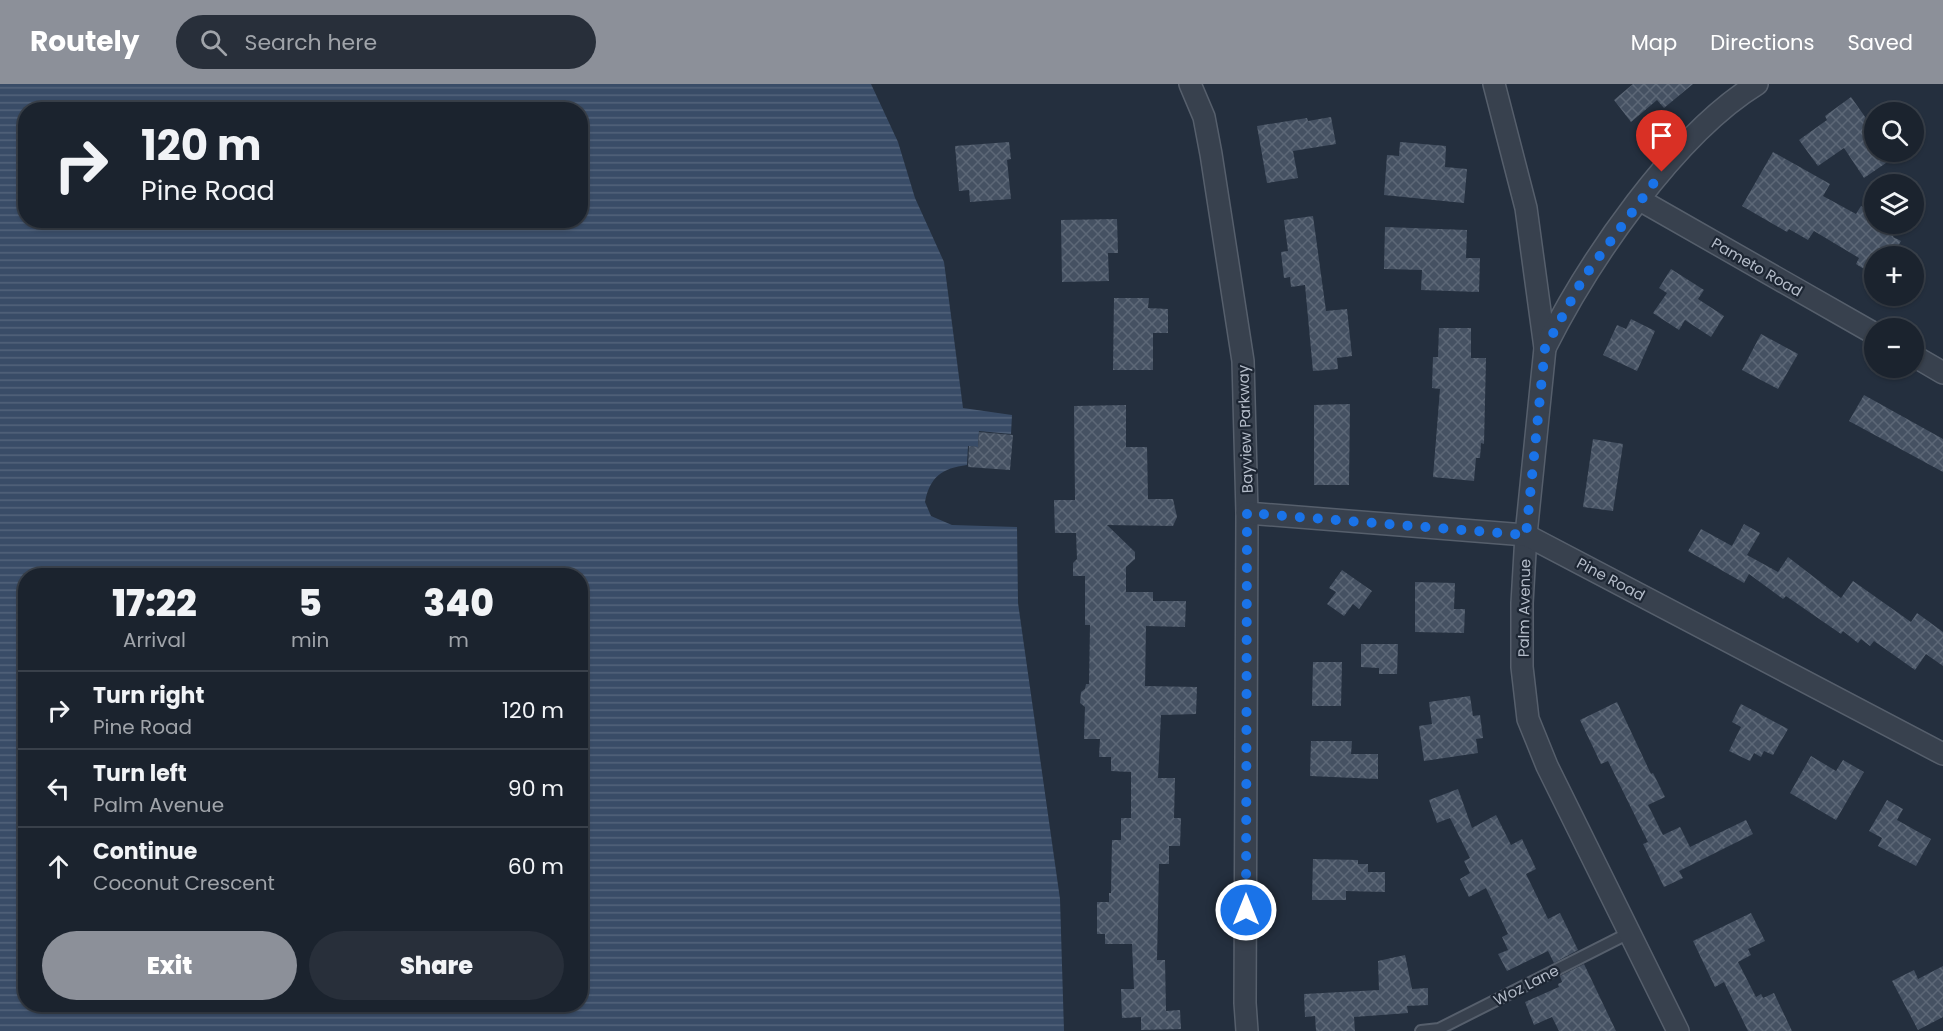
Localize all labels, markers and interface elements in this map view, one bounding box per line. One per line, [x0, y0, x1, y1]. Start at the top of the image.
search box [176, 15, 596, 69]
text: Routely [30, 22, 140, 61]
icon: search [197, 26, 230, 59]
text: Search here [245, 27, 377, 58]
text: Map [1631, 28, 1677, 57]
text: Directions [1710, 28, 1814, 57]
text: Saved [1847, 28, 1913, 57]
map controls [1864, 102, 1924, 378]
button: search [1864, 102, 1924, 162]
pin [1636, 110, 1687, 172]
text: 120 m [141, 116, 262, 175]
icon: arrive [1645, 119, 1678, 152]
icon: right [42, 126, 120, 204]
text: Pine Road [141, 172, 275, 209]
button: layers [1864, 174, 1924, 234]
street label: Pameto Road [1708, 232, 1806, 302]
button: + [1864, 246, 1924, 306]
button: − [1864, 318, 1924, 378]
street label: Bayview Parkway [1232, 364, 1258, 494]
street label: Pine Road [1573, 552, 1649, 606]
street label: Palm Avenue [1513, 559, 1535, 657]
text: 17:22 [112, 578, 197, 629]
text: 5 [298, 578, 322, 629]
text: 340 [423, 578, 494, 629]
text: Arrival [123, 626, 186, 654]
text: min [291, 626, 329, 654]
text: m [448, 626, 469, 654]
text: Turn right [93, 680, 204, 711]
icon: right [42, 694, 75, 727]
text: 120 m [502, 695, 564, 726]
text: Pine Road [93, 713, 192, 741]
text: Turn left [93, 758, 187, 789]
icon: left [42, 772, 75, 805]
text: 90 m [508, 773, 564, 804]
text: Palm Avenue [93, 791, 224, 819]
text: Continue [93, 836, 197, 867]
icon: ahead [42, 850, 75, 883]
text: 60 m [508, 851, 564, 882]
text: Coconut Crescent [93, 869, 275, 897]
position arrow [1214, 878, 1278, 942]
button: Exit [42, 931, 297, 1000]
button: Share [309, 931, 564, 1000]
street label: Woz Lane [1490, 960, 1562, 1010]

